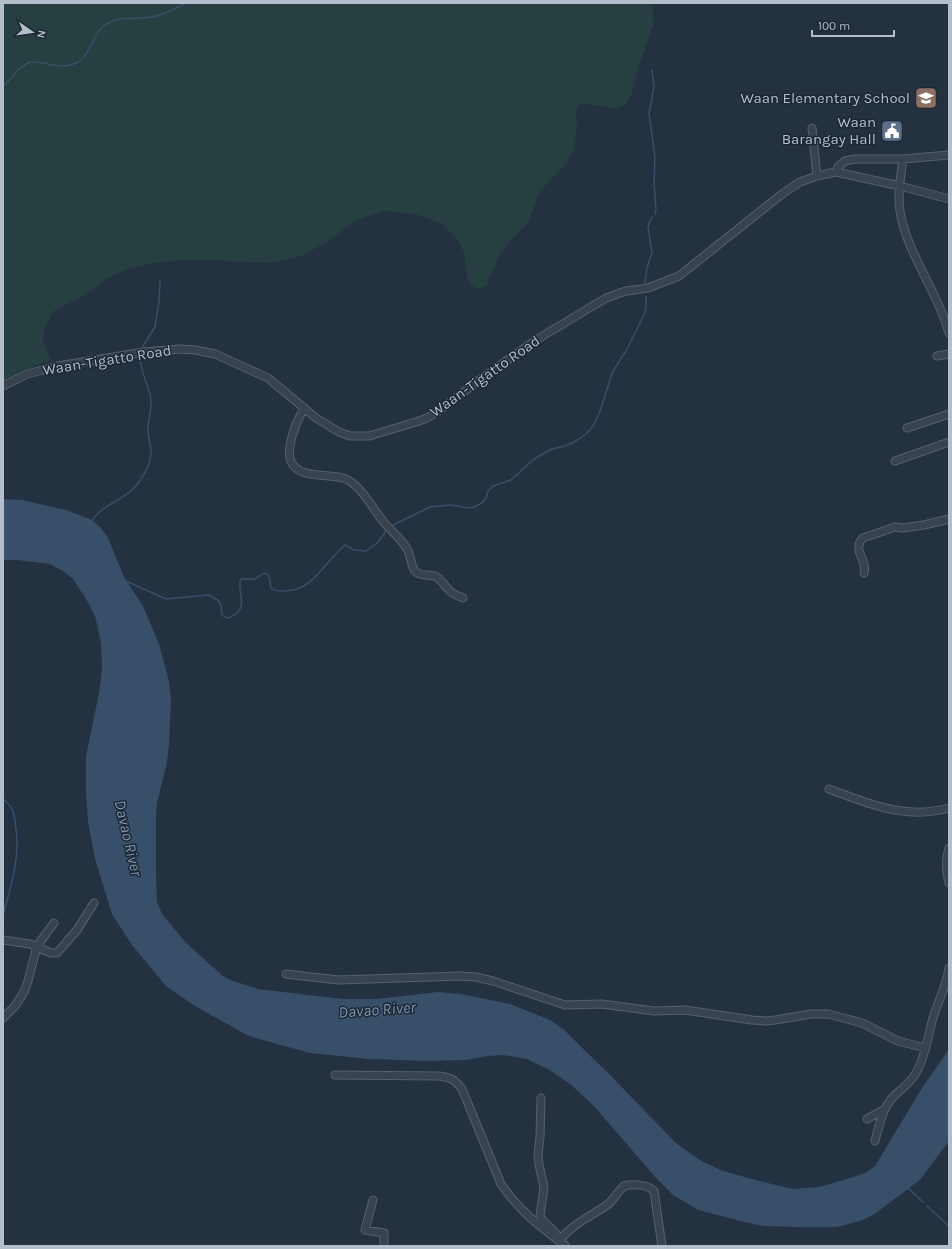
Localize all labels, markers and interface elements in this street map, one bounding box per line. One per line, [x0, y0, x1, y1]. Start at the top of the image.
north arrow [12, 12, 52, 52]
scale bar [812, 12, 894, 38]
text: 100 m [818, 19, 850, 33]
text: N [34, 29, 48, 39]
school or university icon: Waan Elementary School [913, 85, 939, 111]
place label: Waan Elementary School [741, 89, 910, 107]
place label: Waan Barangay Hall [782, 113, 876, 148]
public building icon: Waan Barangay Hall [879, 118, 905, 144]
street label: Waan-Tigatto Road [427, 331, 543, 421]
street label: Waan-Tigatto Road [41, 341, 173, 379]
water label: Davao River [111, 798, 147, 878]
water label: Davao River [338, 997, 417, 1022]

